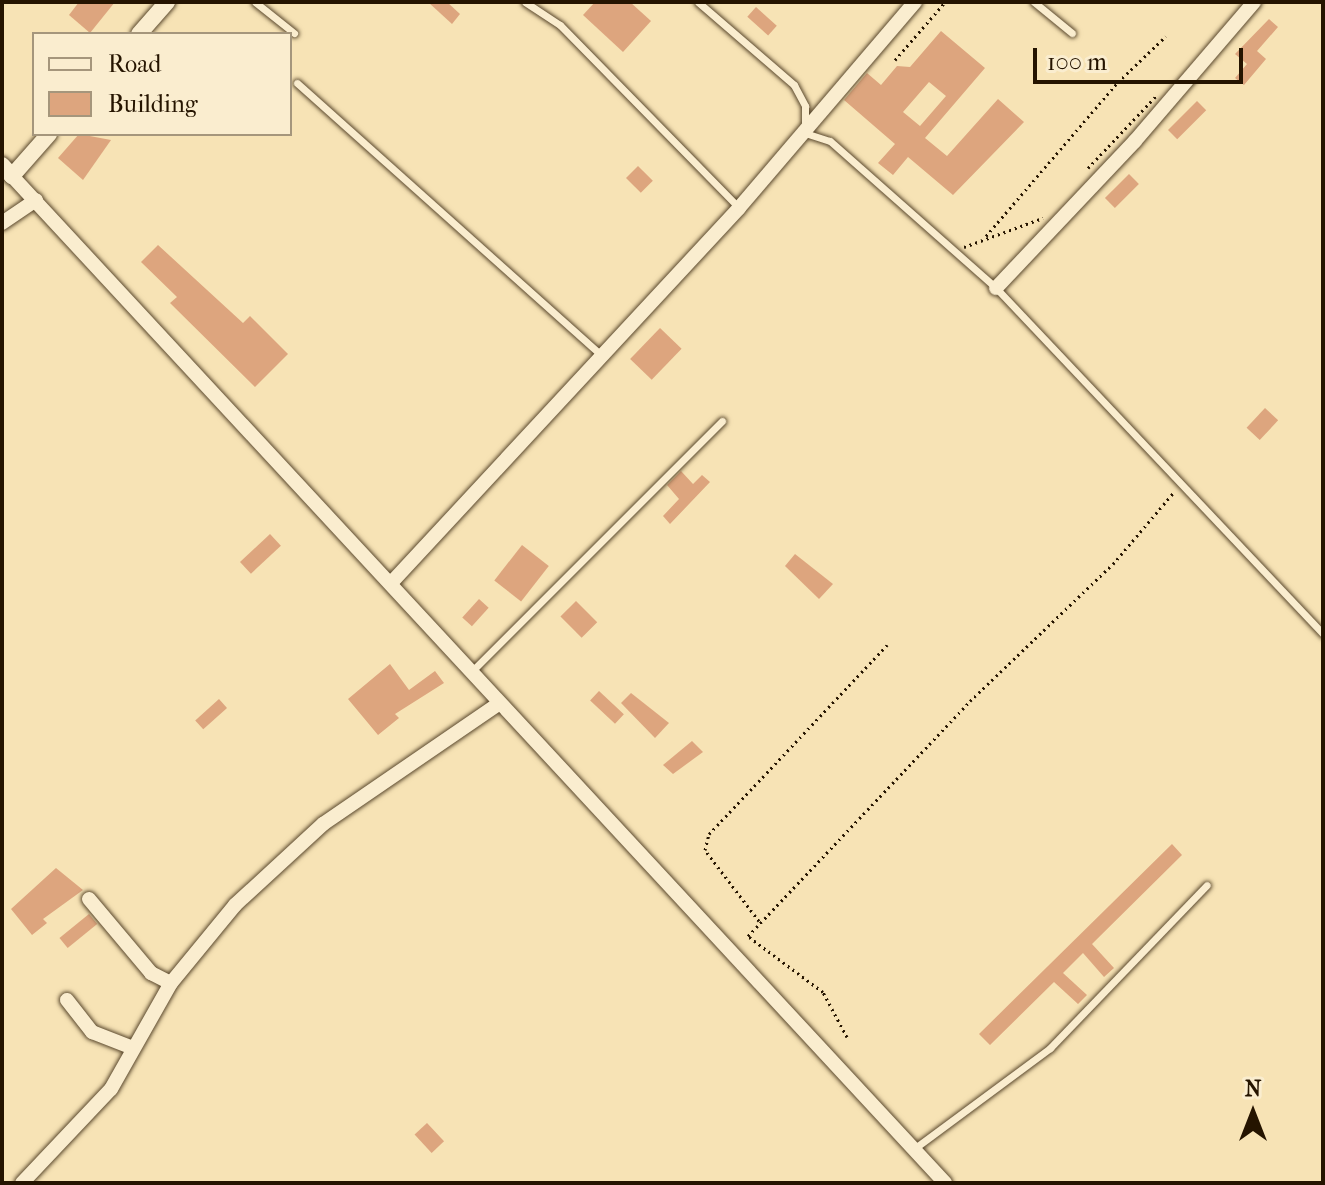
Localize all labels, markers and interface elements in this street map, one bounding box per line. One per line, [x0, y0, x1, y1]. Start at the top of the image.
legend [32, 32, 292, 136]
scale bar [1037, 32, 1247, 82]
text: 100 m [1047, 48, 1107, 76]
text: Road [108, 50, 161, 78]
text: Building [108, 90, 198, 118]
north arrow [1213, 1073, 1293, 1153]
text: N [1245, 1076, 1261, 1102]

